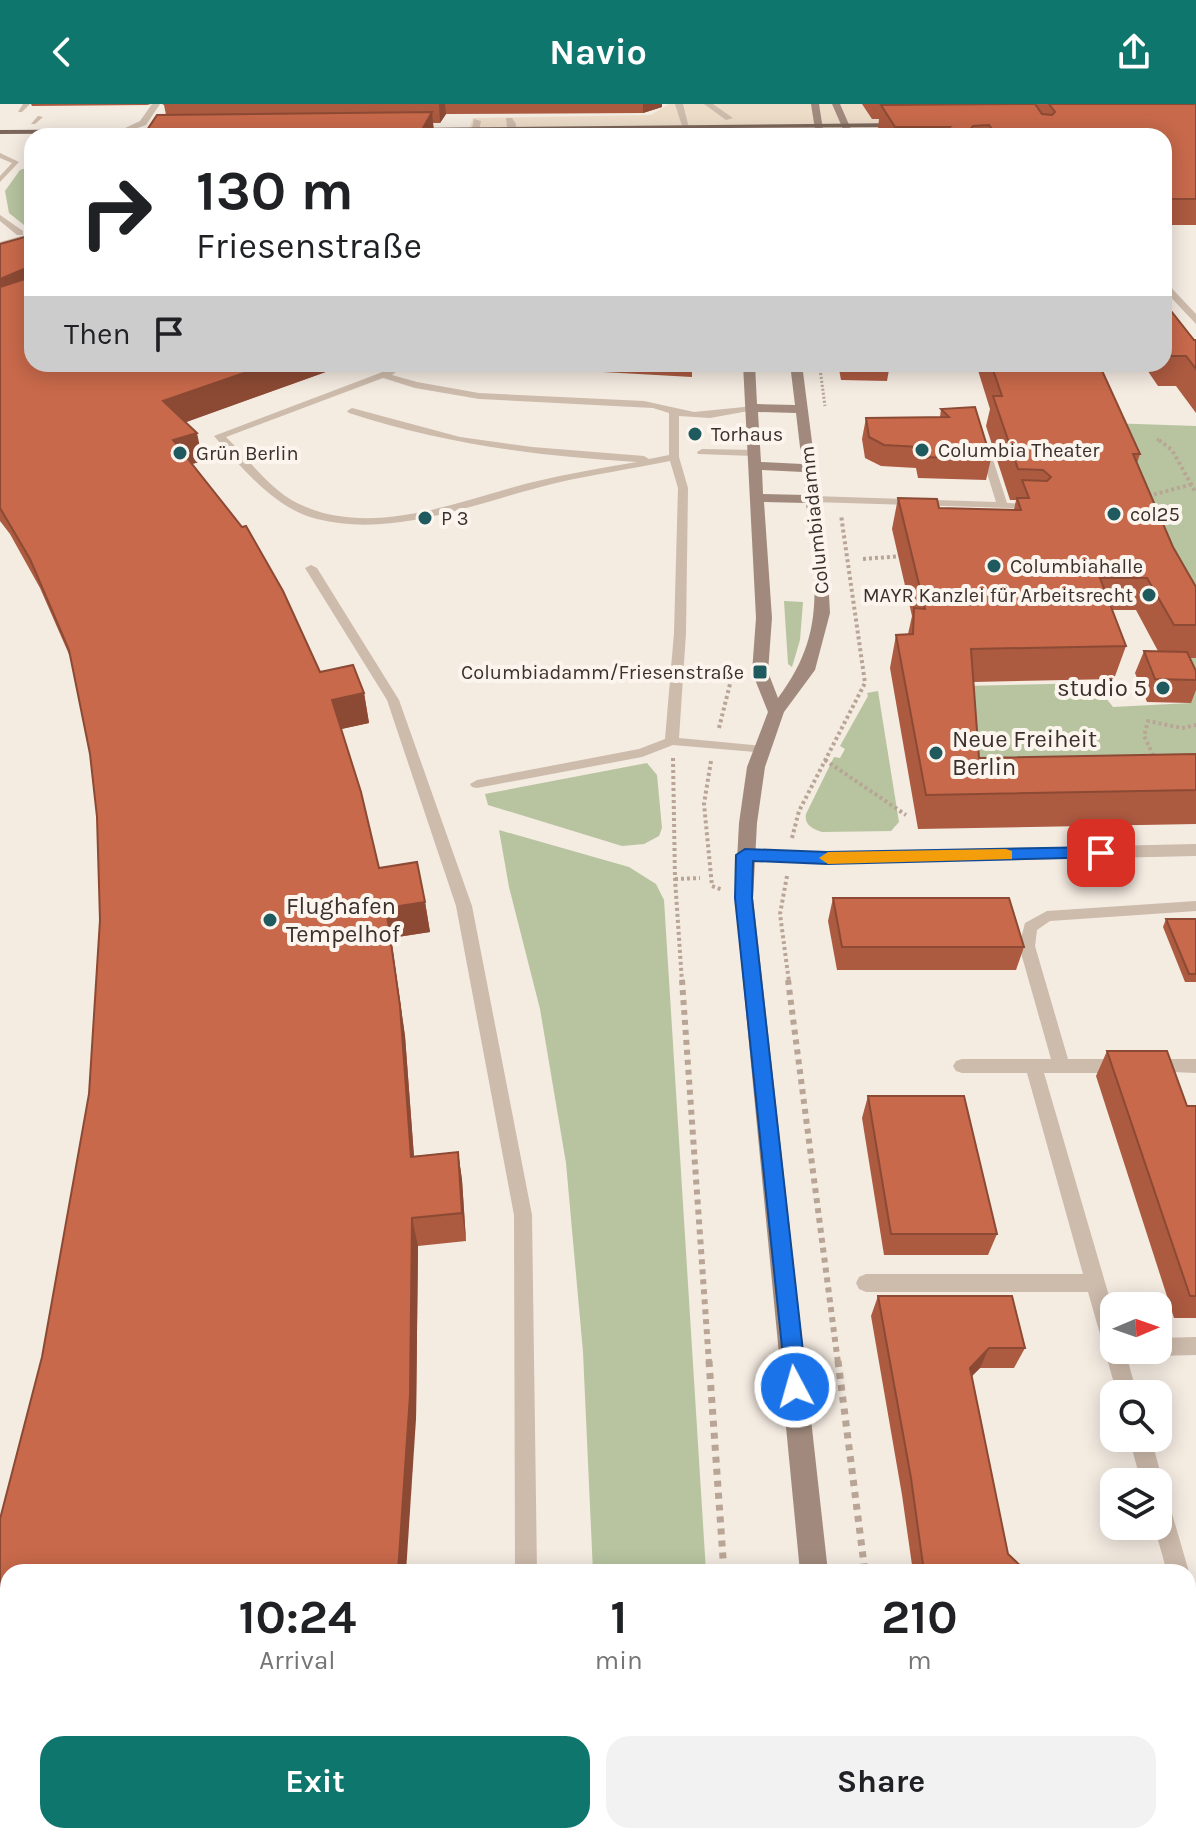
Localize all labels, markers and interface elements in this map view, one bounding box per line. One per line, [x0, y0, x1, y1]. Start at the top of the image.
icon: back [40, 30, 84, 74]
icon: share [1112, 30, 1156, 74]
text: Navio [549, 31, 647, 73]
text: 130 m [196, 158, 354, 223]
icon: right [64, 160, 168, 264]
text: Friesenstraße [196, 225, 422, 267]
icon: arrive [147, 312, 191, 356]
text: Then [64, 316, 131, 352]
place label: Torhaus [711, 423, 783, 446]
marker: Torhaus [686, 425, 704, 443]
place label: Columbia Theater [938, 439, 1100, 462]
marker: Columbia Theater [913, 441, 931, 459]
place label: Grün Berlin [196, 442, 299, 465]
marker: Grün Berlin [171, 444, 189, 462]
street label: Columbiadamm [795, 445, 834, 595]
place label: col25 [1130, 503, 1180, 526]
marker: col25 [1105, 505, 1123, 523]
place label: P 3 [441, 507, 469, 530]
marker: P 3 [416, 509, 434, 527]
place label: Columbiahalle [1010, 555, 1143, 578]
marker: Columbiahalle [985, 557, 1003, 575]
place label: MAYR Kanzlei für Arbeitsrecht [863, 584, 1133, 607]
marker: MAYR Kanzlei für Arbeitsrecht [1140, 586, 1158, 604]
place label: Columbiadamm/Friesenstraße [461, 661, 744, 684]
marker: Columbiadamm/Friesenstraße [751, 663, 769, 681]
place label: studio 5 [1057, 674, 1147, 702]
marker: studio 5 [1154, 679, 1172, 697]
place label: Neue Freiheit Berlin [952, 725, 1097, 781]
marker: Neue Freiheit Berlin [927, 744, 945, 762]
pin [1067, 819, 1135, 887]
icon: arrive [1079, 831, 1123, 875]
place label: Flughafen Tempelhof [286, 892, 401, 948]
marker: Flughafen Tempelhof [261, 911, 279, 929]
north arrow [1100, 1292, 1172, 1364]
map controls [1100, 1292, 1172, 1540]
position arrow [753, 1345, 837, 1429]
button: search [1100, 1380, 1172, 1452]
button: layers [1100, 1468, 1172, 1540]
text: 10:24 [238, 1589, 356, 1645]
text: 1 [610, 1589, 627, 1645]
text: 210 [881, 1589, 958, 1645]
text: Arrival [259, 1645, 336, 1676]
text: min [595, 1645, 643, 1676]
text: m [907, 1645, 931, 1676]
button: Exit [40, 1736, 590, 1828]
button: Share [606, 1736, 1156, 1828]

